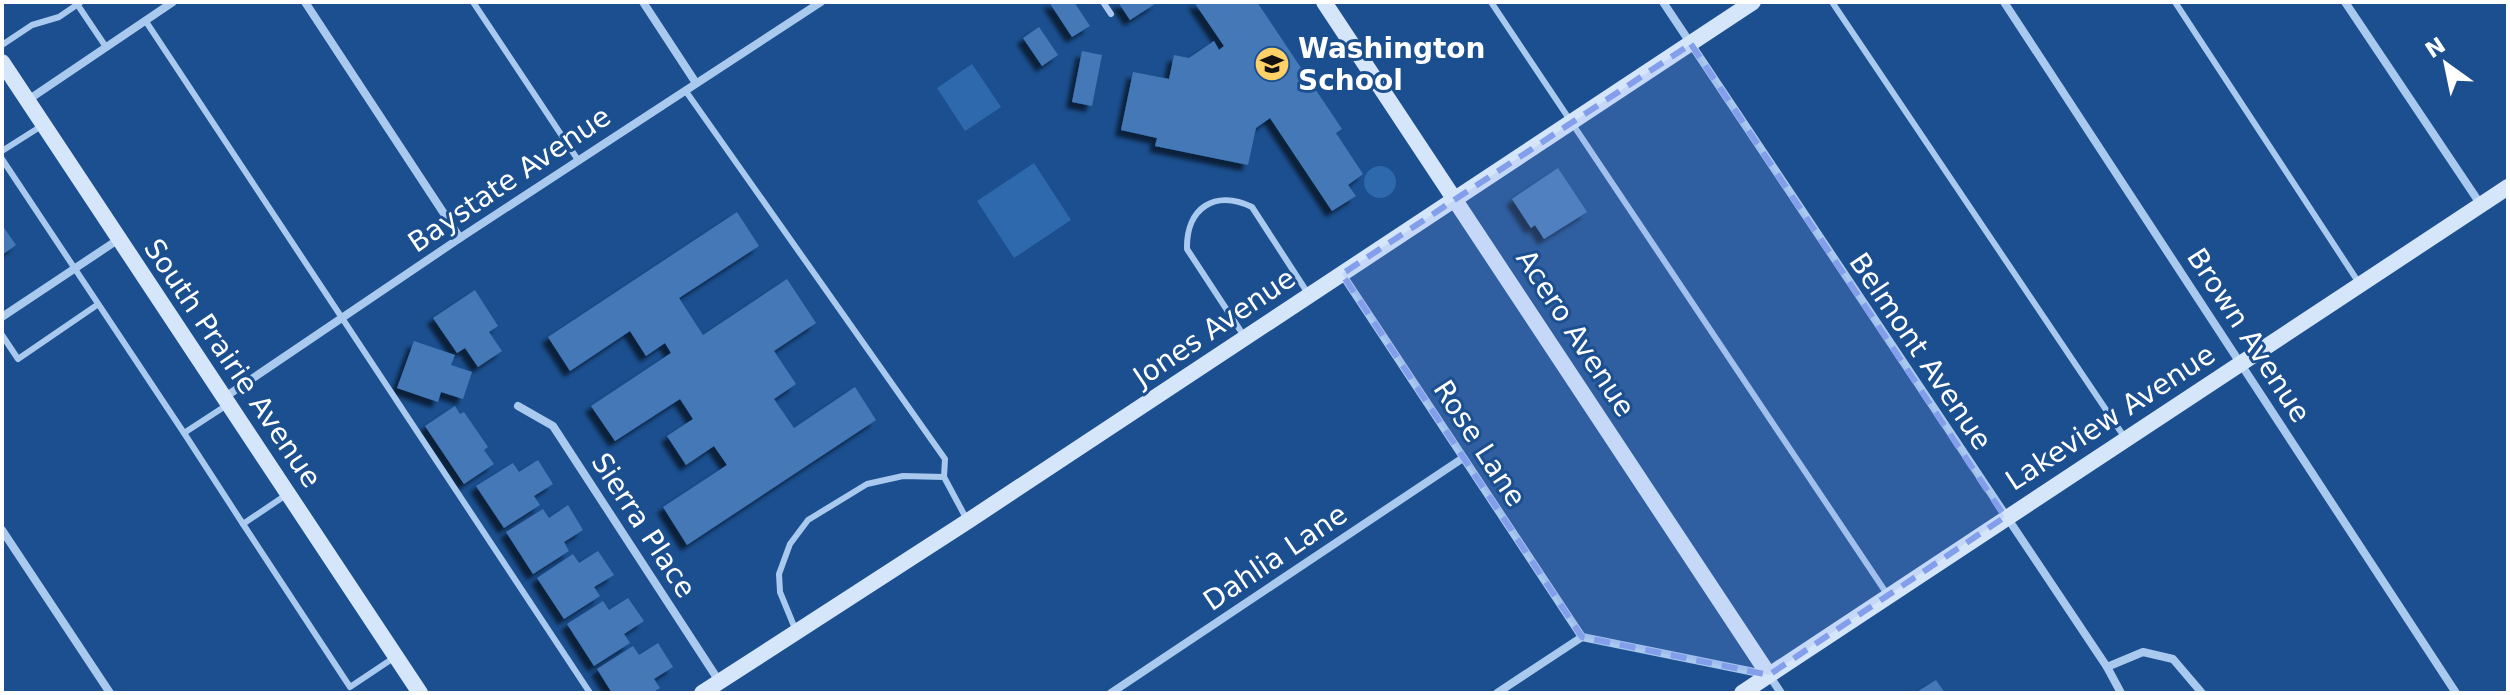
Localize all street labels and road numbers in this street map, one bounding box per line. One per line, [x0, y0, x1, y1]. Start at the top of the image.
street label: Baystate Avenue [402, 100, 617, 259]
street label: South Prairie Avenue [137, 233, 328, 494]
street label: Brown Avenue [2180, 242, 2317, 428]
street label: Acero Avenue [1509, 244, 1642, 423]
street label: Belmont Avenue [1843, 247, 1999, 456]
street label: Jones Avenue [1126, 261, 1301, 395]
street label: Lakeview Avenue [2000, 338, 2221, 497]
street label: Rose Lane [1427, 374, 1533, 513]
street label: Sierra Place [585, 447, 703, 604]
street label: Dahlia Lane [1197, 497, 1353, 617]

